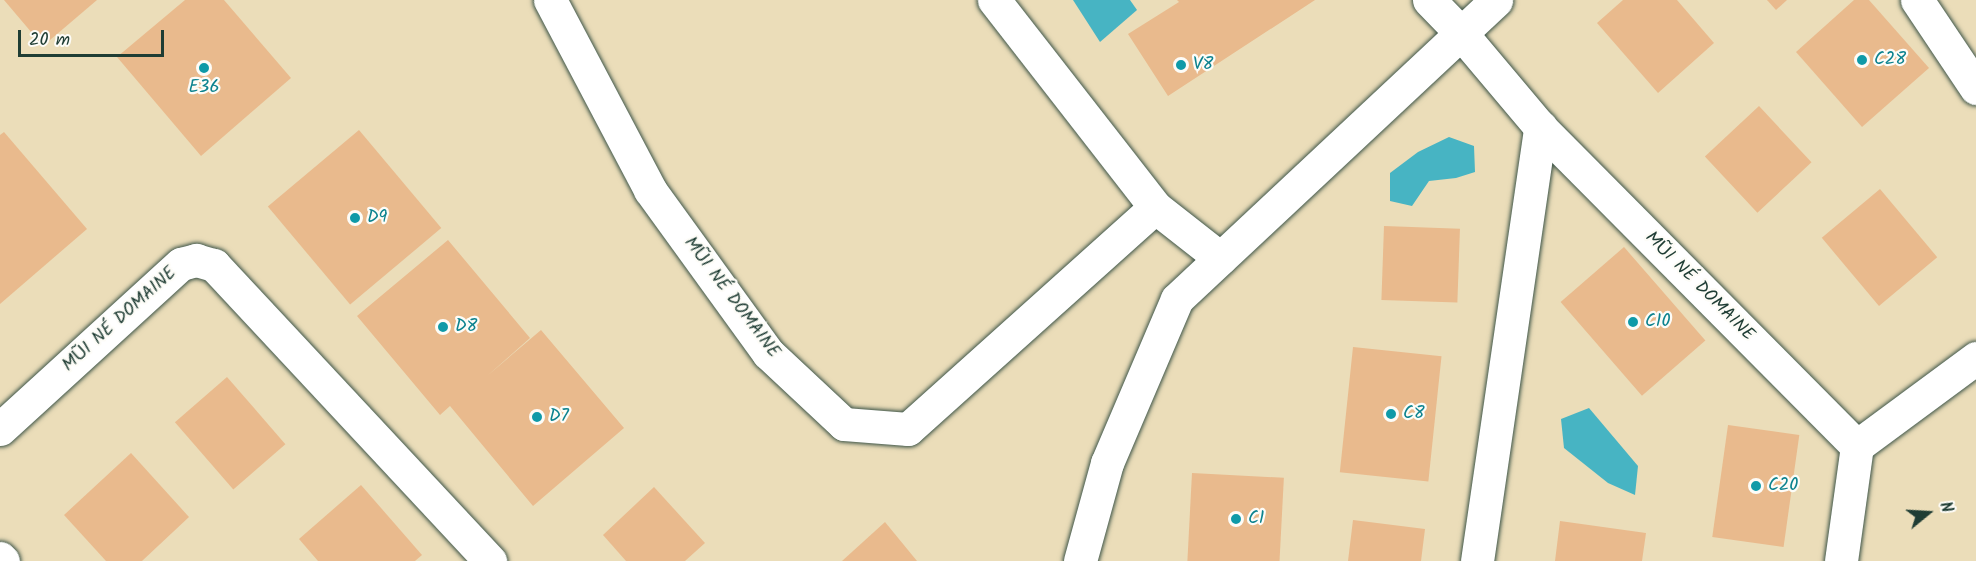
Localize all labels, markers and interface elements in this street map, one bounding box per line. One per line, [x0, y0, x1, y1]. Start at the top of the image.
scale bar [21, 18, 166, 56]
text: 20 m [29, 26, 70, 55]
place label: C28 [1874, 49, 1906, 71]
marker: C28 [1855, 53, 1869, 67]
place label: V8 [1193, 54, 1213, 76]
marker: V8 [1174, 58, 1188, 72]
marker: E36 [197, 61, 211, 75]
place label: E36 [189, 77, 219, 99]
place label: D9 [367, 207, 387, 229]
marker: D9 [348, 211, 362, 225]
street label: MŨI NÉ DOMAINE [1640, 228, 1758, 346]
street label: MŨI NÉ DOMAINE [678, 233, 784, 363]
street label: MŨI NÉ DOMAINE [59, 263, 181, 377]
place label: C10 [1645, 311, 1670, 333]
marker: C10 [1626, 315, 1640, 329]
place label: D8 [455, 316, 477, 338]
marker: D8 [436, 320, 450, 334]
place label: C8 [1403, 403, 1425, 425]
place label: D7 [549, 406, 569, 428]
marker: C8 [1384, 407, 1398, 421]
marker: D7 [530, 410, 544, 424]
place label: C20 [1768, 475, 1798, 497]
marker: C20 [1749, 479, 1763, 493]
north arrow [1898, 483, 1958, 543]
text: N [1932, 499, 1959, 516]
place label: C1 [1248, 508, 1264, 530]
marker: C1 [1229, 512, 1243, 526]

